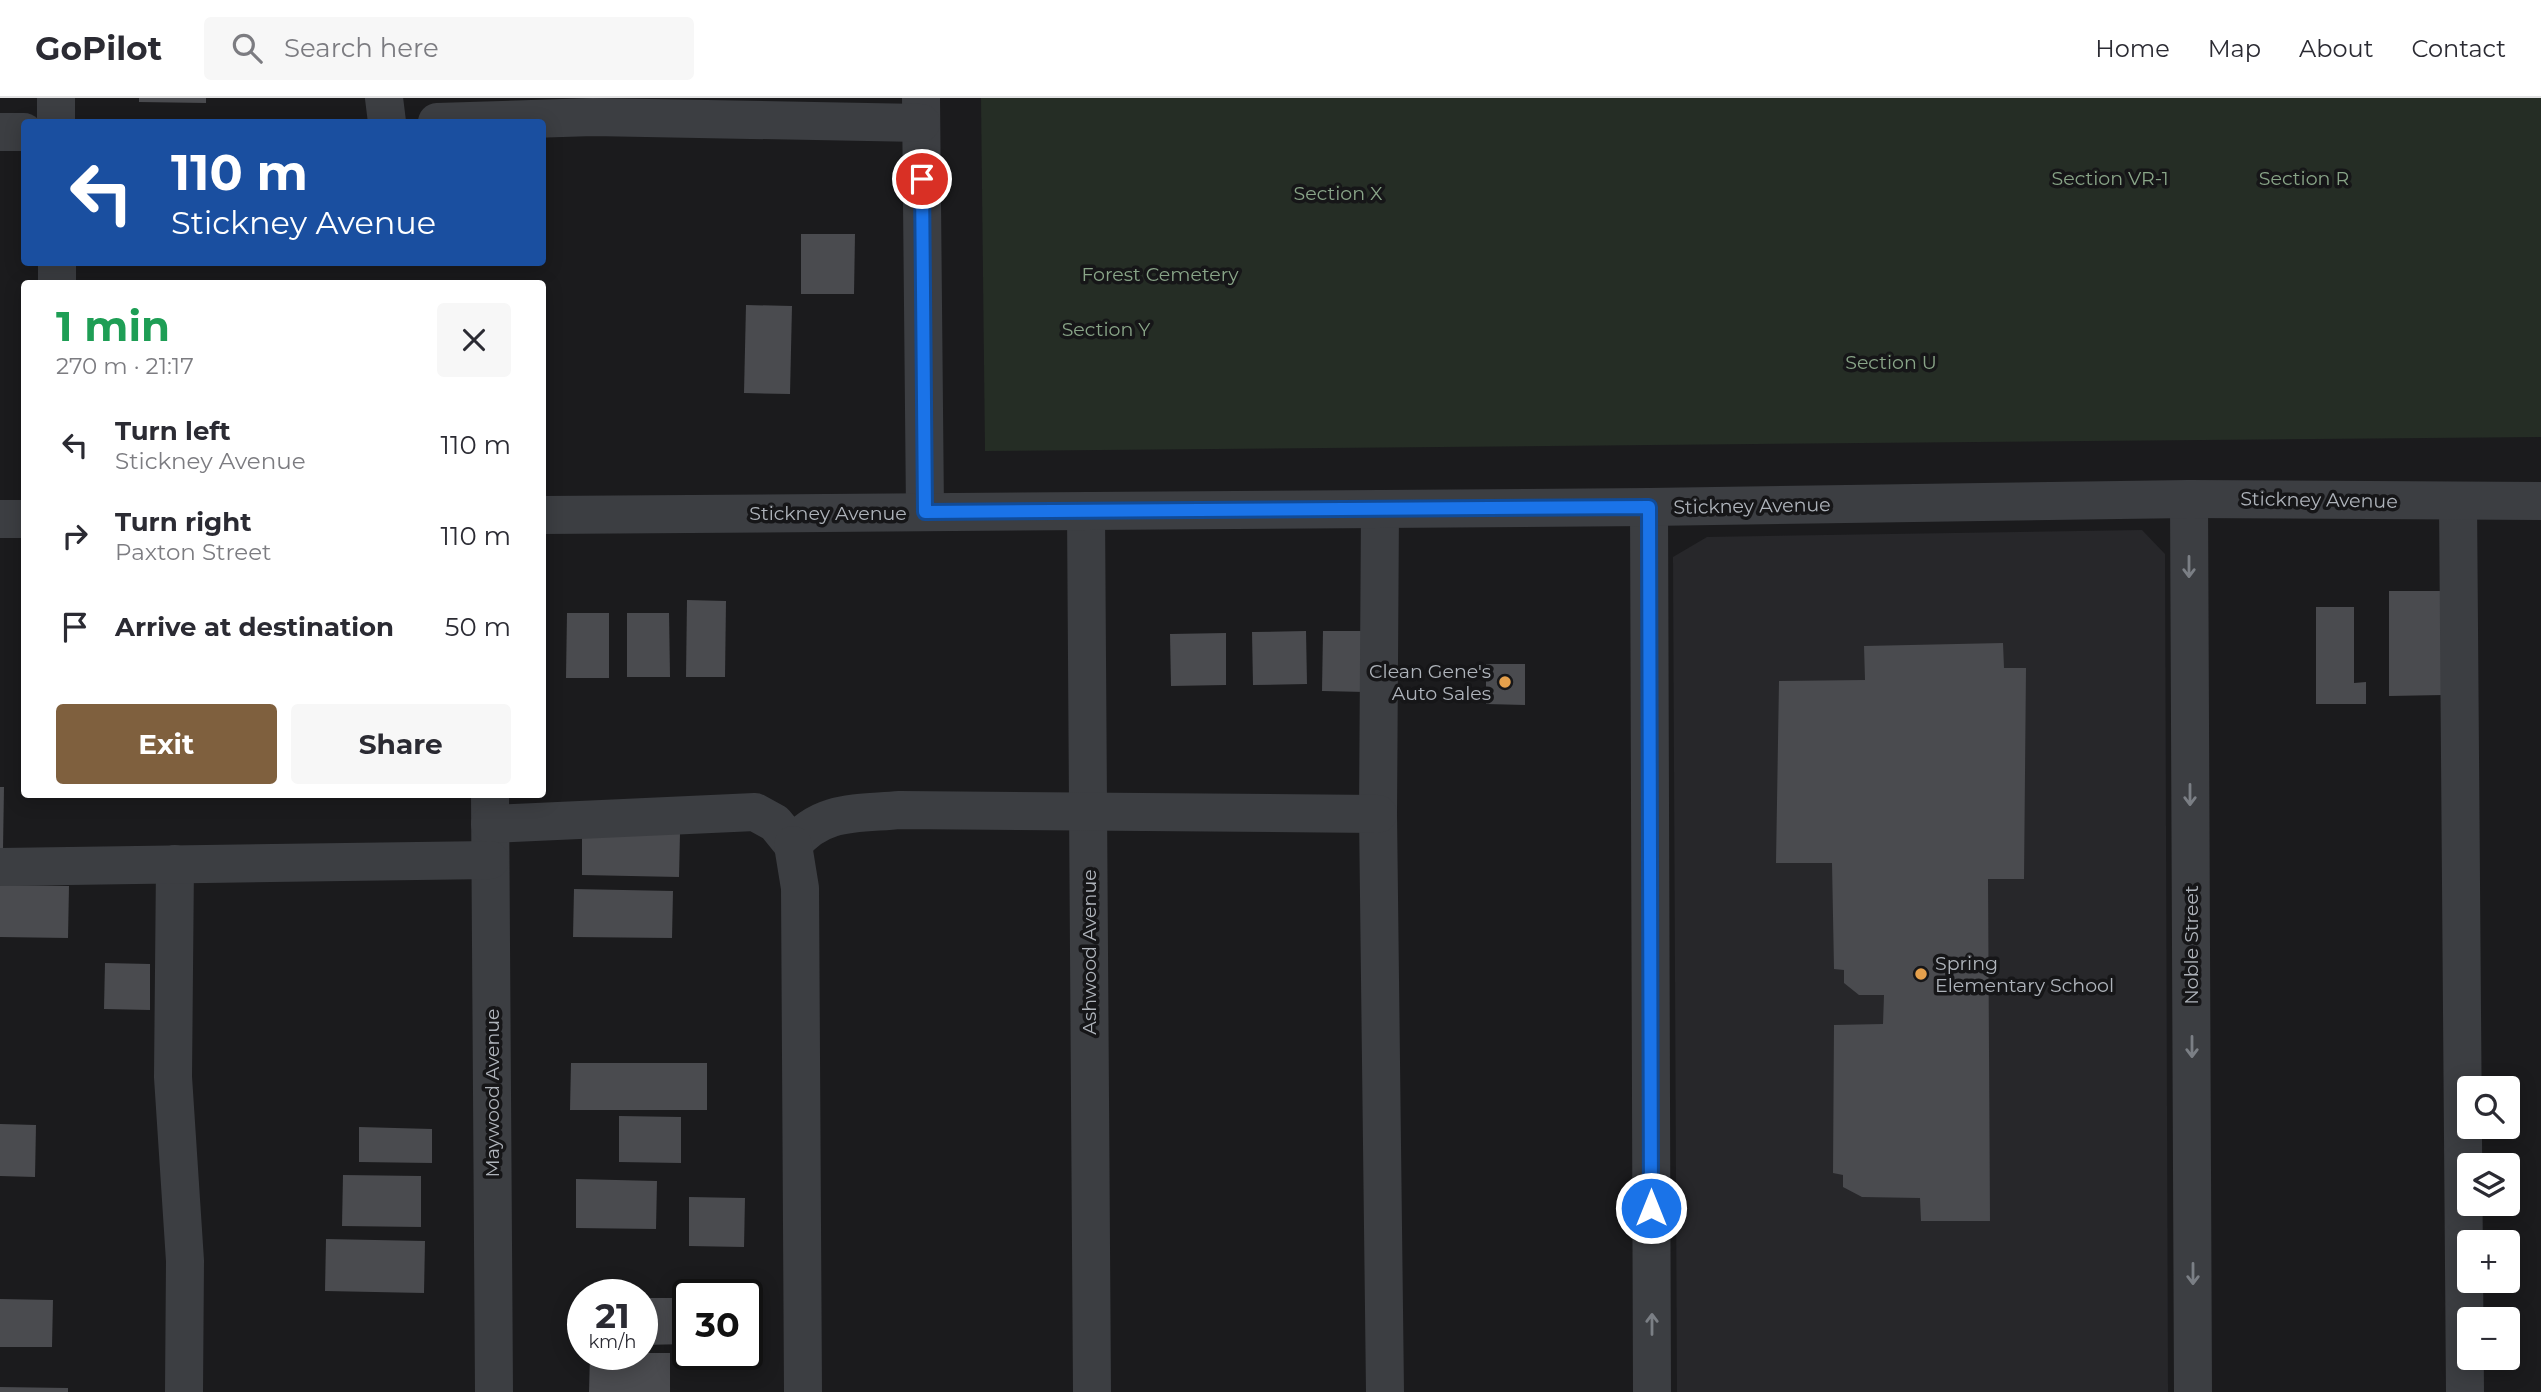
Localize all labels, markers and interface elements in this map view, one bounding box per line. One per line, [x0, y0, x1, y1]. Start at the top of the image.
search box [204, 17, 694, 80]
text: GoPilot [35, 28, 162, 68]
icon: search [228, 29, 266, 67]
text: Search here [284, 32, 439, 64]
text: Home [2095, 34, 2170, 63]
text: Map [2208, 34, 2261, 63]
text: About [2299, 34, 2373, 63]
text: Contact [2411, 34, 2506, 63]
text: 110 m [171, 143, 308, 202]
icon: left [56, 147, 147, 238]
pin [892, 149, 952, 209]
icon: arrive [903, 160, 941, 198]
park label: Section VR-1 [2051, 167, 2169, 190]
park label: Section R [2259, 167, 2349, 190]
park label: Section X [1294, 182, 1383, 205]
text: Stickney Avenue [171, 203, 436, 242]
park label: Forest Cemetery [1081, 263, 1239, 286]
text: 1 min [56, 300, 170, 352]
button: close [437, 303, 511, 377]
park label: Section Y [1062, 318, 1151, 341]
park label: Section U [1845, 351, 1937, 374]
text: 270 m · 21:17 [56, 352, 194, 380]
text: Turn left [115, 415, 231, 447]
icon: left [56, 426, 94, 464]
text: 110 m [441, 429, 511, 461]
text: Stickney Avenue [115, 447, 306, 475]
street label: Stickney Avenue [2240, 487, 2398, 513]
street label: Stickney Avenue [1673, 493, 1831, 519]
street label: Stickney Avenue [749, 502, 907, 525]
text: Turn right [115, 506, 251, 538]
icon: right [56, 517, 94, 555]
text: 110 m [441, 520, 511, 552]
text: Paxton Street [115, 538, 271, 566]
one-way arrow [2182, 555, 2196, 578]
icon: arrive [56, 608, 94, 646]
text: Arrive at destination [115, 611, 394, 643]
text: 50 m [445, 611, 511, 643]
place label: Clean Gene's Auto Sales [1369, 660, 1491, 705]
marker: Clean Gene's Auto Sales [1497, 674, 1513, 690]
button: Exit [56, 704, 277, 784]
button: Share [291, 704, 511, 784]
one-way arrow [2183, 783, 2197, 806]
street label: Ashwood Avenue [1078, 869, 1101, 1035]
street label: Noble Street [2180, 885, 2203, 1005]
place label: Spring Elementary School [1935, 952, 2114, 997]
marker: Spring Elementary School [1913, 966, 1929, 982]
street label: Maywood Avenue [481, 1009, 504, 1178]
one-way arrow [2185, 1035, 2199, 1058]
map controls [2457, 1076, 2520, 1370]
button: search [2457, 1076, 2520, 1139]
button: layers [2457, 1153, 2520, 1216]
position arrow [1614, 1171, 1688, 1245]
button: + [2457, 1230, 2520, 1293]
one-way arrow [2186, 1262, 2200, 1285]
speed limit sign: 30 [672, 1279, 763, 1370]
text: 21 [595, 1294, 630, 1337]
button: − [2457, 1307, 2520, 1370]
one-way arrow [1645, 1313, 1659, 1336]
text: km/h [588, 1331, 637, 1353]

